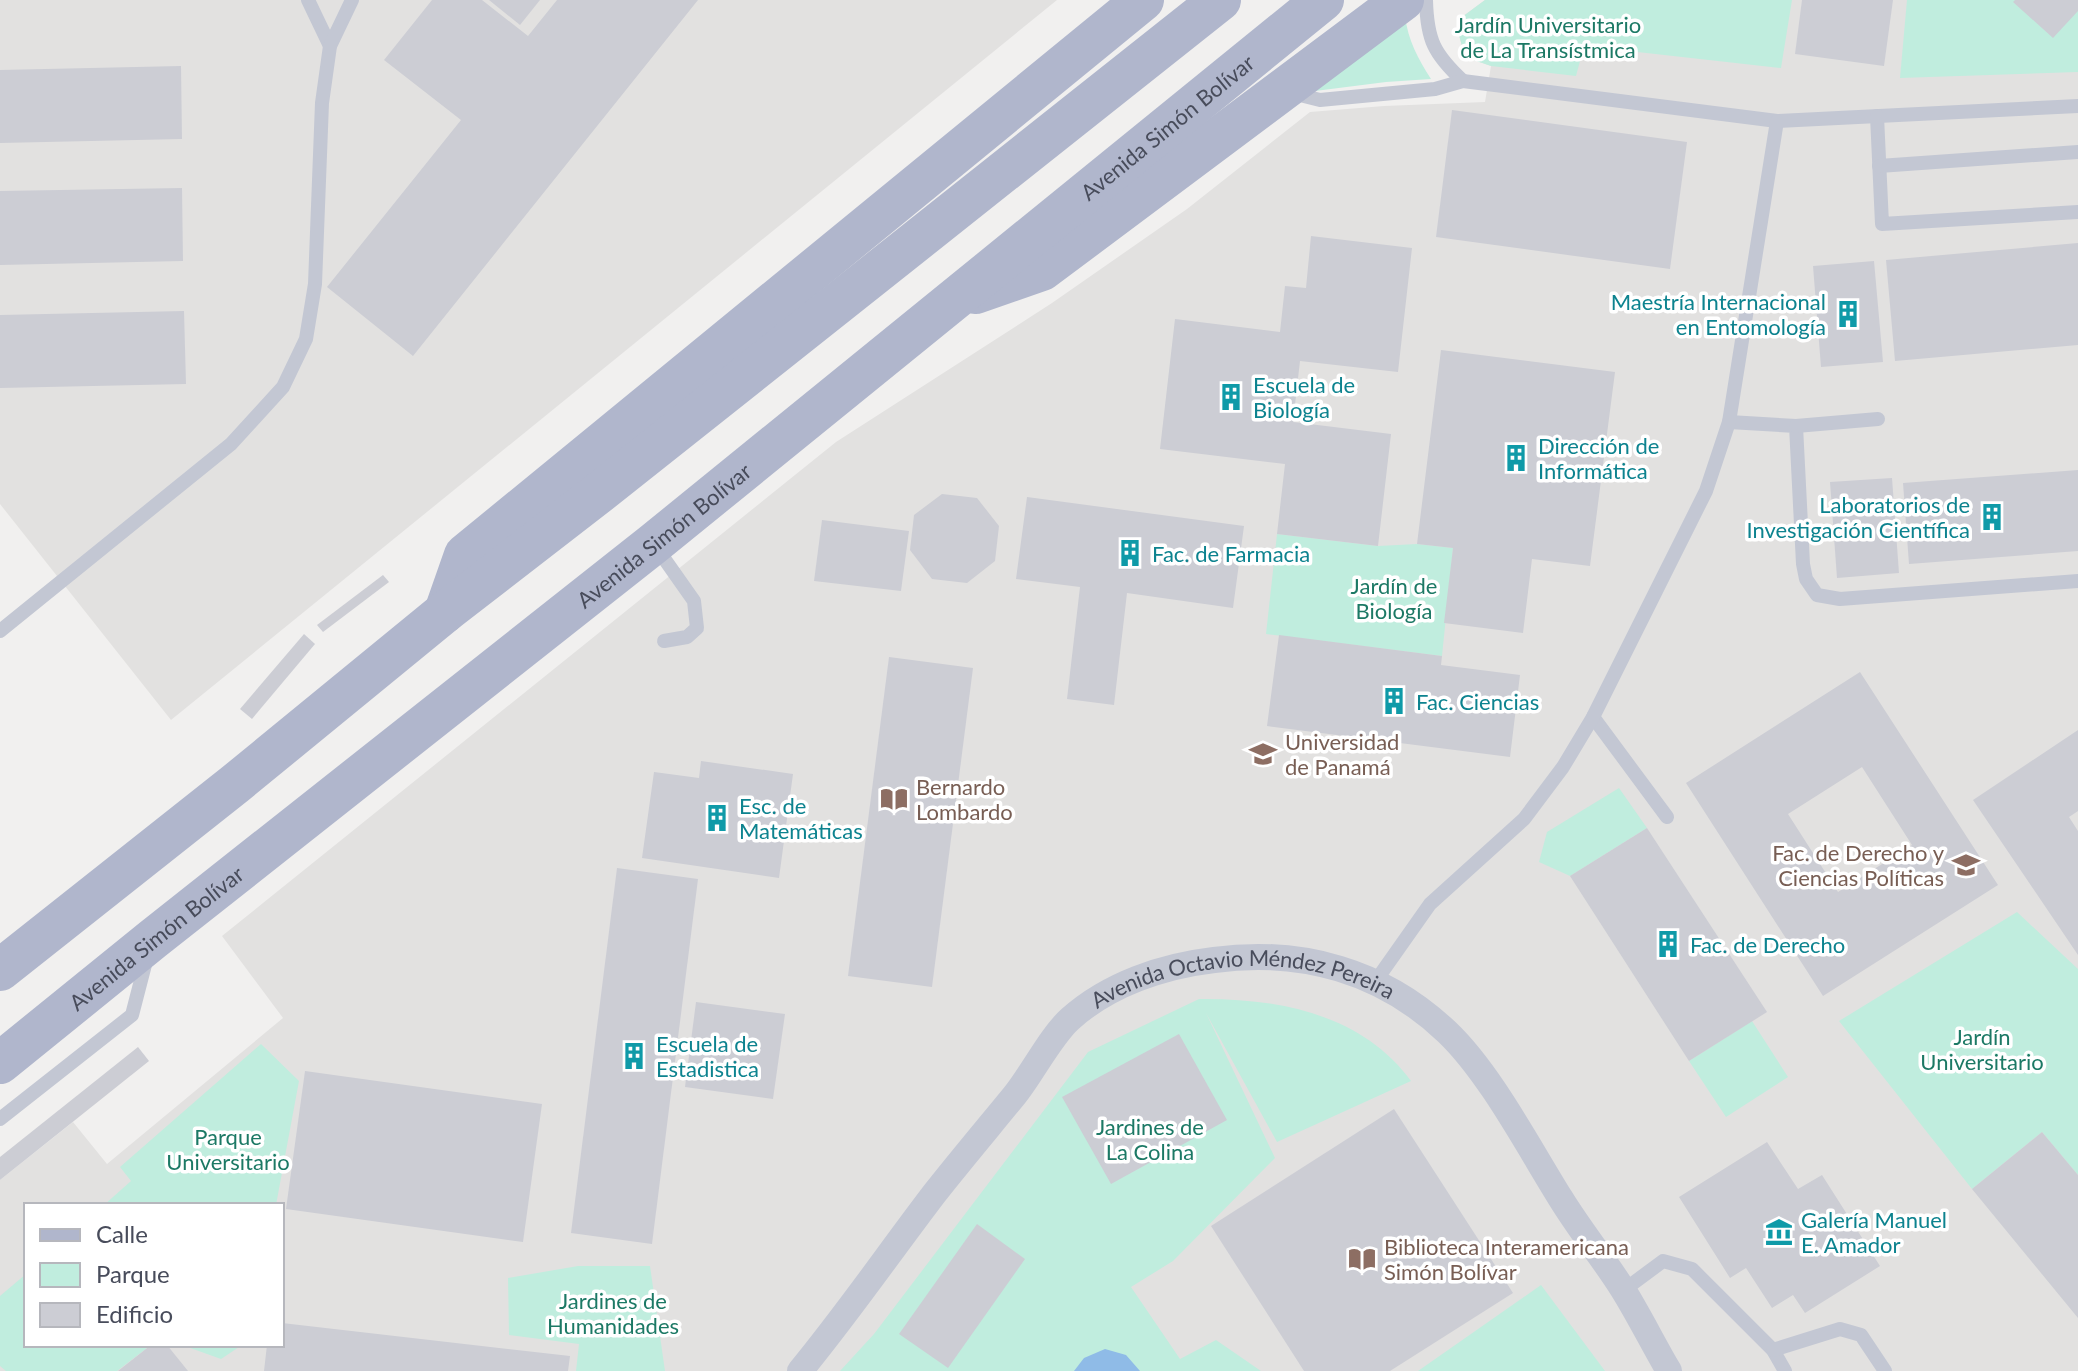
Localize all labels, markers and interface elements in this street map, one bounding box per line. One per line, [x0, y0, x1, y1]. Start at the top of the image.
park label: Jardín Universitario de La Transístmica [1455, 11, 1641, 63]
street label: Avenida Simón Bolívar [1075, 48, 1259, 205]
place label: Maestría Internacional en Entomología [1611, 288, 1826, 340]
building icon: Maestría Internacional en Entomología [1833, 299, 1863, 329]
place label: Escuela de Biología [1253, 371, 1355, 423]
building icon: Escuela de Biología [1216, 382, 1246, 412]
place label: Dirección de Informática [1538, 432, 1659, 484]
building icon: Dirección de Informática [1501, 443, 1531, 473]
street label: Avenida Simón Bolívar [571, 457, 756, 613]
place label: Laboratorios de Investigación Científica [1746, 491, 1970, 543]
building icon: Laboratorios de Investigación Científica [1977, 502, 2007, 532]
building icon: Fac. de Farmacia [1115, 538, 1145, 568]
place label: Fac. de Farmacia [1152, 540, 1310, 567]
park label: Jardín de Biología [1351, 572, 1437, 624]
building icon: Fac. Ciencias [1379, 686, 1409, 716]
place label: Fac. Ciencias [1416, 688, 1539, 715]
place label: Universidad de Panamá [1285, 728, 1399, 780]
school or university icon: Universidad de Panamá [1248, 739, 1278, 769]
place label: Bernardo Lombardo [916, 773, 1013, 825]
library icon: Bernardo Lombardo [879, 784, 909, 814]
place label: Esc. de Matemáticas [739, 792, 863, 844]
building icon: Esc. de Matemáticas [702, 803, 732, 833]
place label: Fac. de Derecho y Ciencias Políticas [1772, 839, 1945, 891]
school or university icon: Fac. de Derecho y Ciencias Políticas [1951, 850, 1981, 880]
street label: Avenida Simón Bolívar [63, 860, 248, 1016]
building icon: Fac. de Derecho [1653, 929, 1683, 959]
place label: Fac. de Derecho [1690, 931, 1845, 958]
text: Avenida Octavio Méndez Pereira [1085, 943, 1400, 1013]
street label: Avenida Octavio Méndez Pereira [1086, 984, 1402, 1022]
park label: Jardín Universitario [1920, 1023, 2044, 1075]
place label: Escuela de Estadistica [656, 1030, 759, 1082]
building icon: Escuela de Estadistica [619, 1041, 649, 1071]
park label: Jardines de La Colina [1096, 1113, 1204, 1165]
park label: Parque Universitario [166, 1123, 290, 1175]
legend [24, 1203, 284, 1347]
place label: Galería Manuel E. Amador [1801, 1206, 1947, 1258]
museum icon: Galería Manuel E. Amador [1764, 1217, 1794, 1247]
text: Calle [96, 1219, 148, 1248]
place label: Biblioteca Interamericana Simón Bolívar [1384, 1233, 1629, 1285]
library icon: Biblioteca Interamericana Simón Bolívar [1347, 1244, 1377, 1274]
text: Parque [96, 1259, 170, 1288]
park label: Jardines de Humanidades [547, 1287, 679, 1339]
text: Edificio [96, 1299, 173, 1328]

